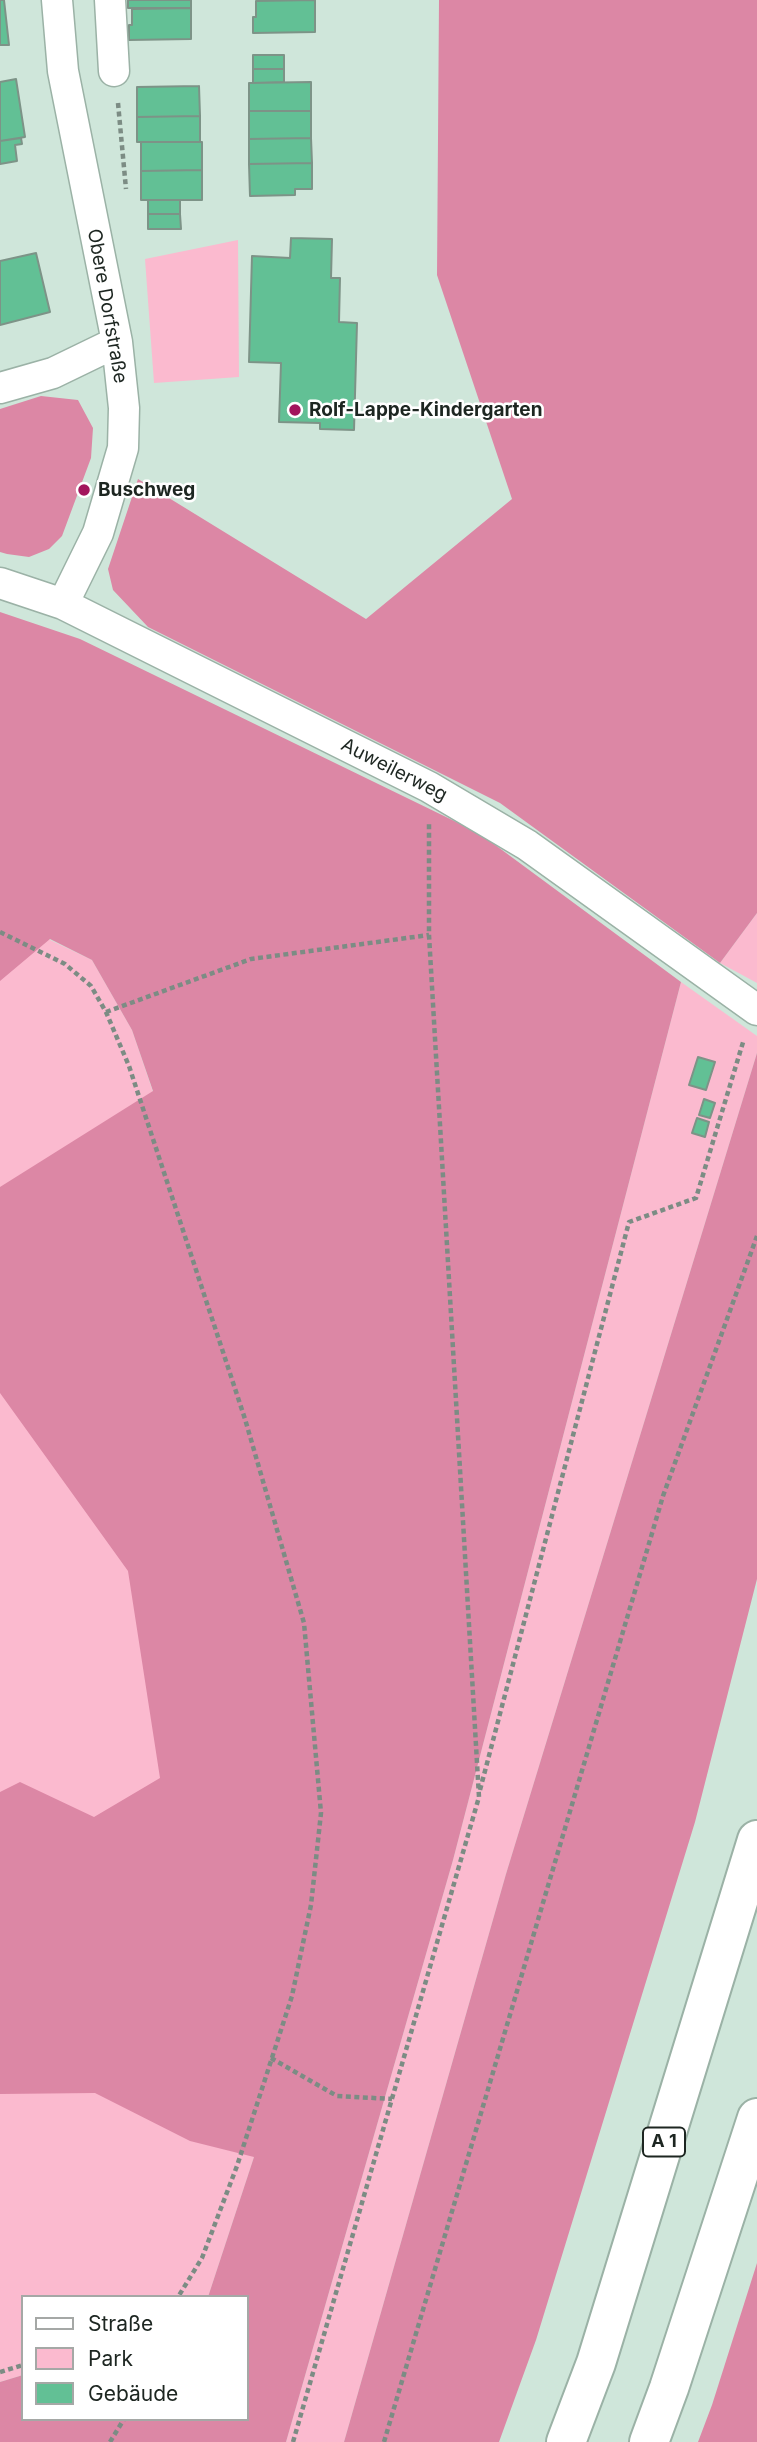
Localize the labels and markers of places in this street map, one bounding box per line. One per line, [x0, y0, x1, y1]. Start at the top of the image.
place label: Rolf-Lappe-Kindergarten [309, 399, 542, 421]
marker: Rolf-Lappe-Kindergarten [287, 402, 303, 418]
place label: Buschweg [98, 479, 195, 501]
marker: Buschweg [76, 482, 92, 498]

